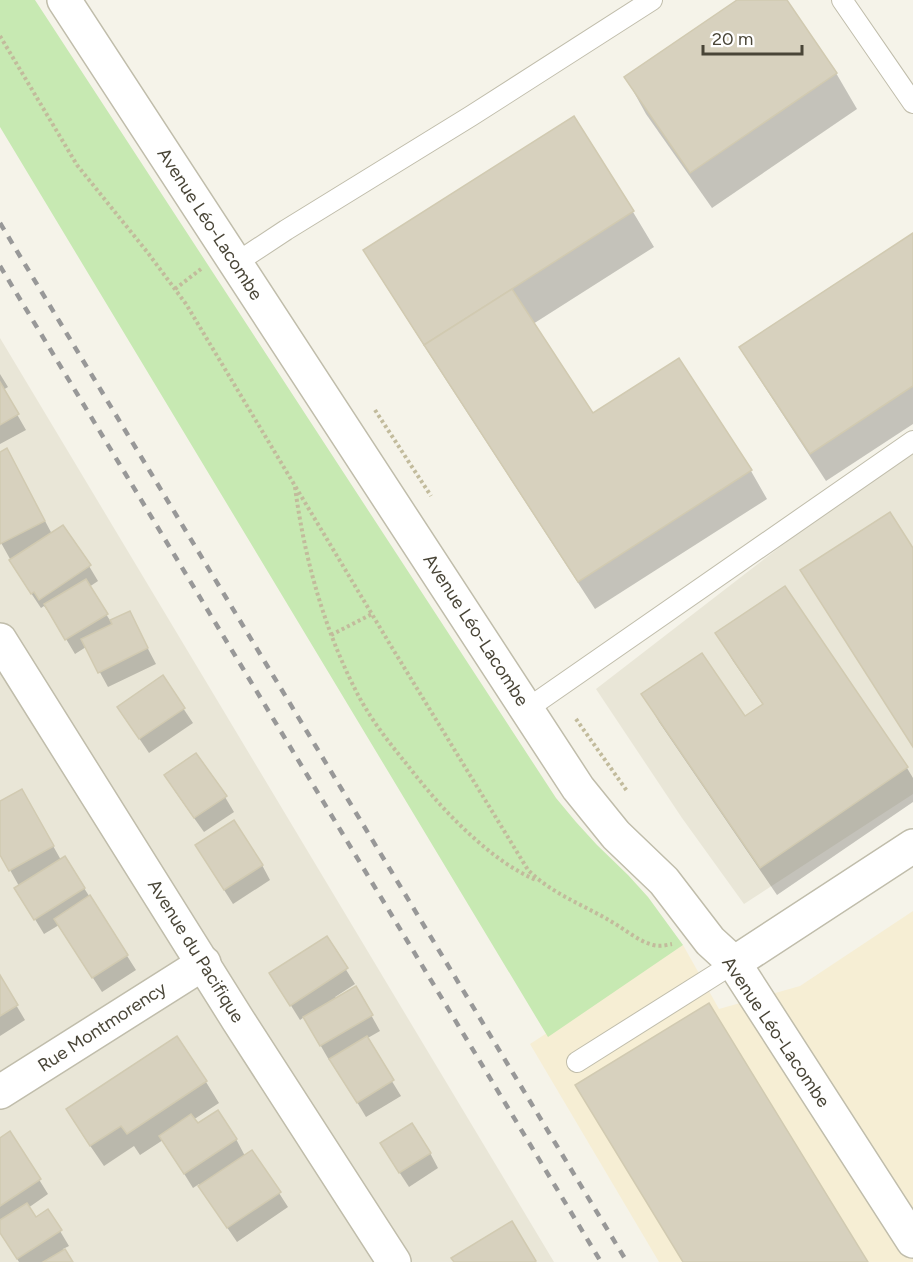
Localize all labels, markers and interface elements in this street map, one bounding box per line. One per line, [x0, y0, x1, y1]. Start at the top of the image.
scale bar [703, 18, 802, 56]
text: 20 m [712, 28, 753, 50]
street label: Avenue Léo-Lacombe [153, 144, 267, 304]
street label: Avenue Léo-Lacombe [419, 550, 533, 710]
street label: Avenue du Pacifique [143, 875, 249, 1027]
street label: Avenue Léo-Lacombe [717, 953, 835, 1112]
street label: Rue Montmorency [34, 977, 171, 1077]

